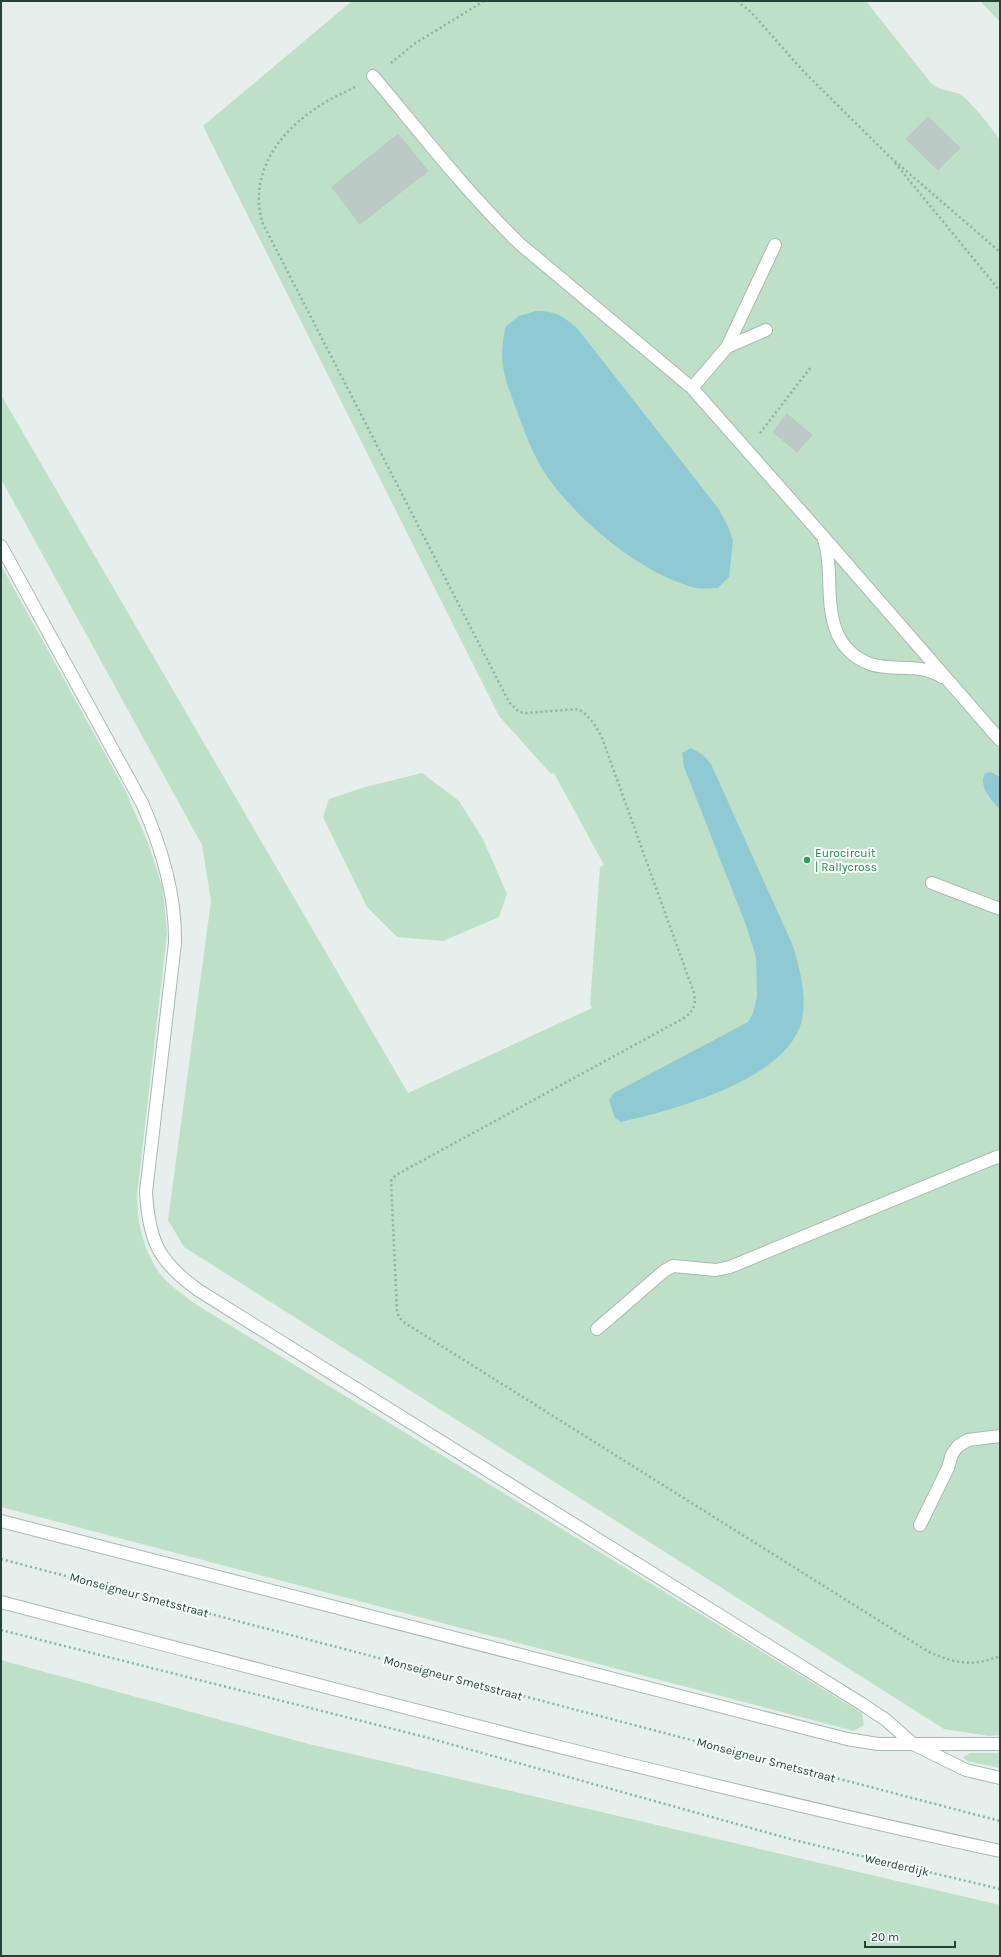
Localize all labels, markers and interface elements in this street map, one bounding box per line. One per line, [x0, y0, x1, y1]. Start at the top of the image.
place label: Eurocircuit | Rallycross [815, 846, 877, 874]
marker: Eurocircuit | Rallycross [802, 855, 812, 865]
street label: Monseigneur Smetsstraat [68, 1570, 210, 1620]
street label: Monseigneur Smetsstraat [382, 1653, 524, 1703]
street label: Monseigneur Smetsstraat [695, 1735, 837, 1785]
street label: Weerderdijk [863, 1851, 931, 1879]
scale bar [865, 1923, 955, 1949]
text: 20 m [871, 1930, 899, 1944]

